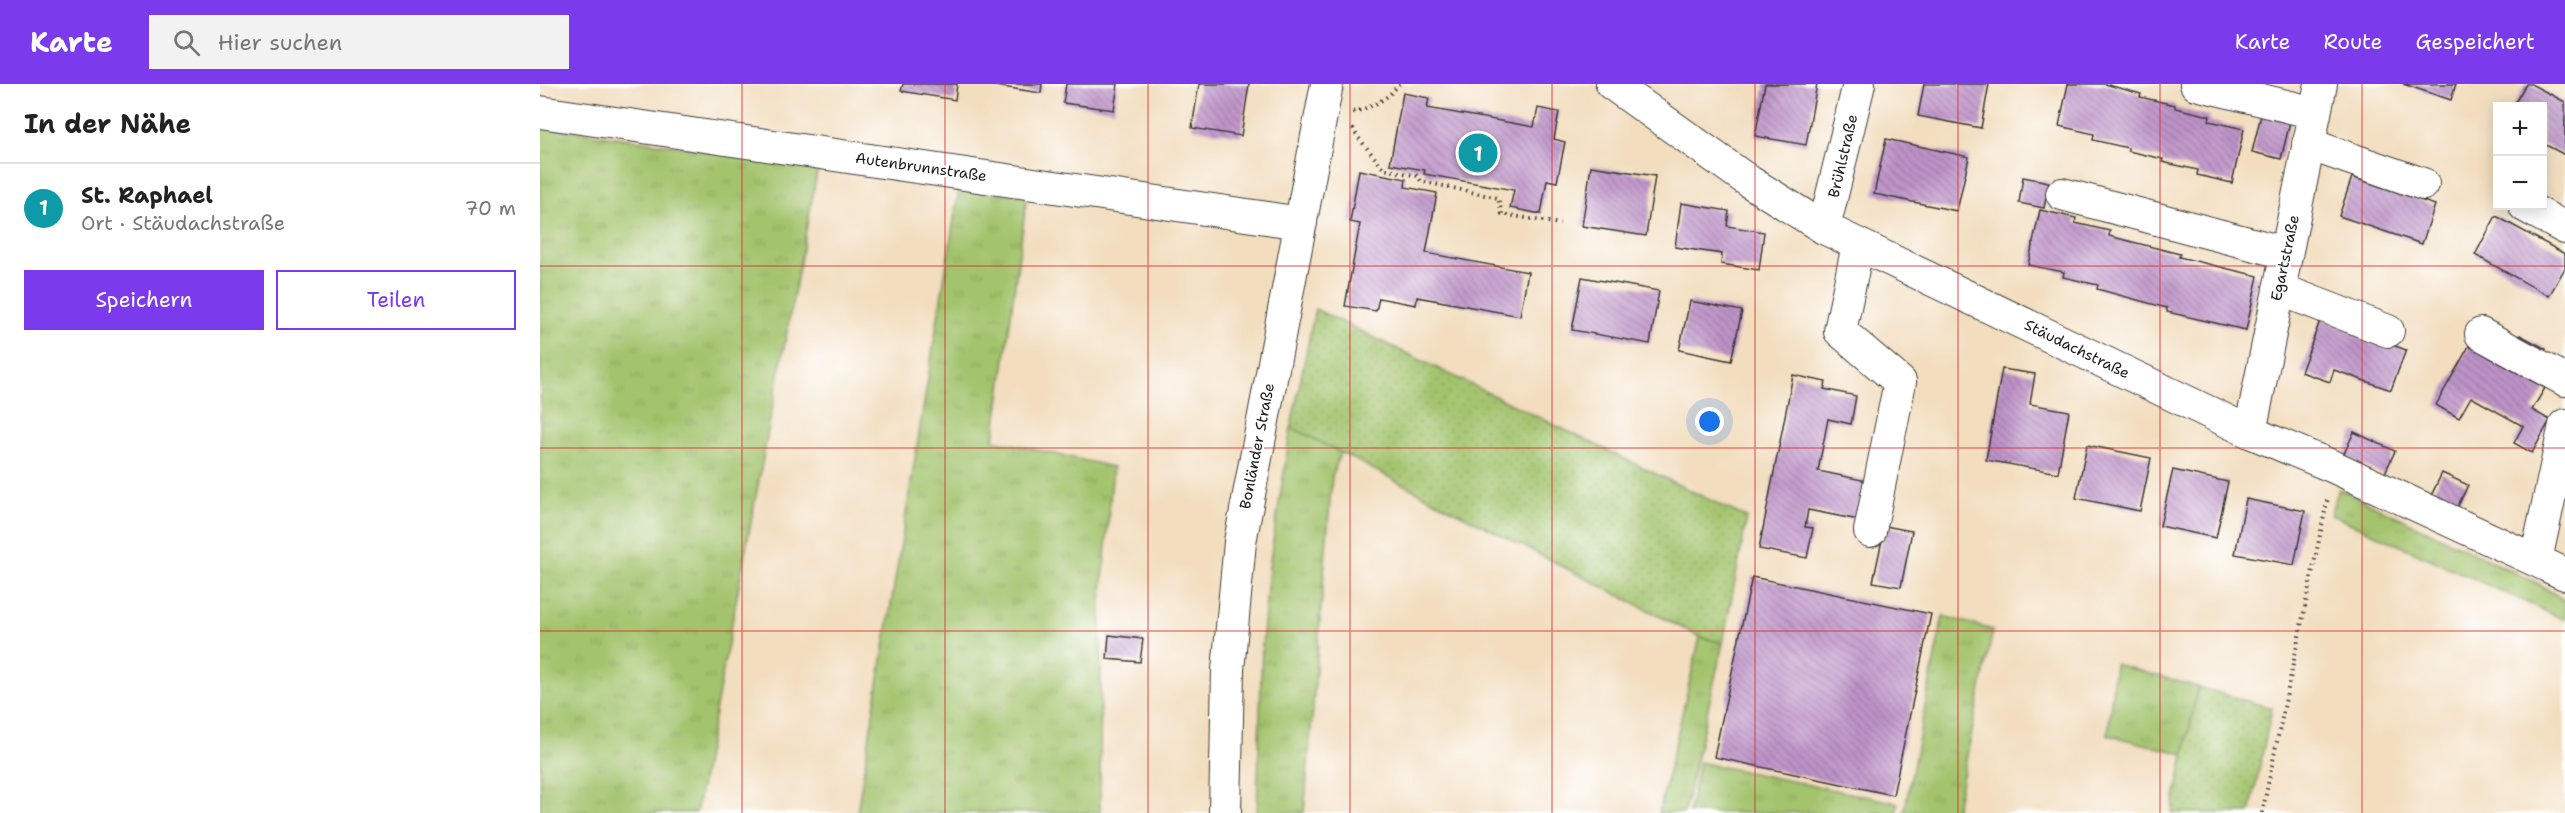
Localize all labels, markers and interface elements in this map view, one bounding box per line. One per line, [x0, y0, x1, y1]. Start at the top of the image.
search box [149, 15, 569, 69]
text: Karte [30, 23, 113, 61]
icon: search [170, 26, 203, 59]
text: Hier suchen [218, 28, 342, 57]
text: Karte [2235, 28, 2290, 56]
text: Route [2323, 28, 2382, 56]
text: Gespeichert [2415, 28, 2535, 56]
map controls [2493, 102, 2547, 210]
button: + [2493, 102, 2547, 156]
text: In der Nähe [24, 106, 191, 141]
street label: Brühlstraße [1824, 112, 1862, 200]
pin: 1 [1458, 130, 1498, 176]
street label: Autenbrunnstraße [854, 148, 988, 186]
button: − [2493, 156, 2547, 210]
text: St. Raphael [81, 181, 213, 210]
text: 1 [39, 195, 48, 221]
text: 70 m [464, 195, 516, 221]
text: Ort · Stäudachstraße [81, 210, 285, 236]
street label: Egartstraße [2266, 213, 2304, 303]
button: Speichern [24, 270, 264, 330]
button: Teilen [276, 270, 516, 330]
street label: Stäudachstraße [2021, 315, 2133, 383]
street label: Bonländer Straße [1235, 381, 1279, 511]
your location [1695, 407, 1724, 436]

